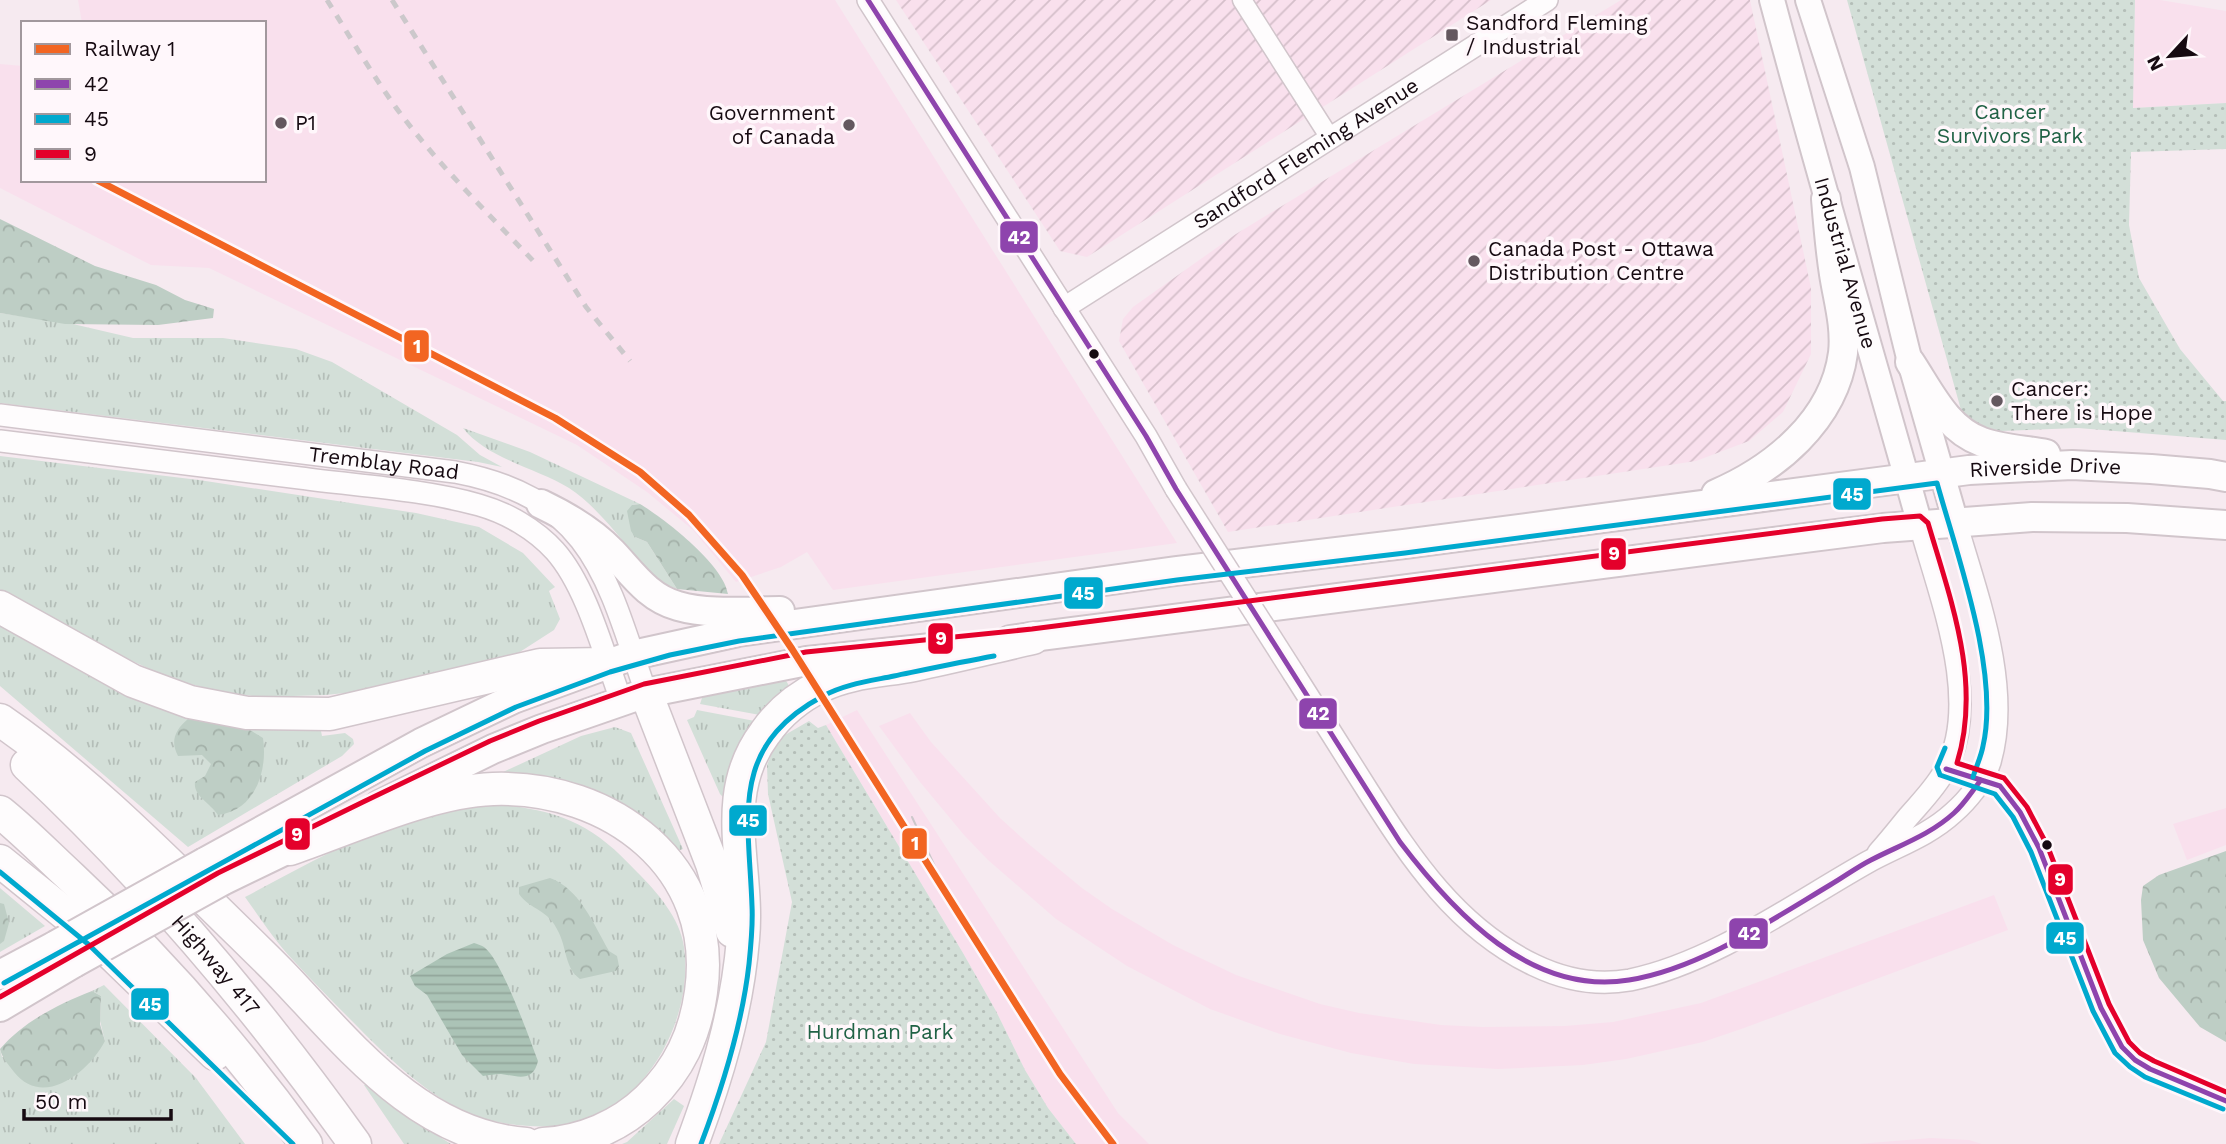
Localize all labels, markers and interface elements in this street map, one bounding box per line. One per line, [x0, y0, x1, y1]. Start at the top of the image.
place label: Sandford Fleming / Industrial [1466, 10, 1648, 59]
legend [21, 21, 266, 182]
north arrow [2135, 21, 2205, 91]
marker: Sandford Fleming / Industrial [1444, 27, 1460, 43]
text: Railway 1 [84, 36, 175, 61]
text: N [2142, 52, 2169, 75]
text: 42 [84, 71, 109, 96]
street label: Sandford Fleming Avenue [1188, 72, 1423, 234]
park label: Cancer Survivors Park [1937, 99, 2083, 148]
place label: Government of Canada [709, 100, 835, 149]
text: 45 [84, 106, 109, 131]
place label: P1 [295, 110, 316, 135]
marker: P1 [273, 115, 289, 131]
marker: Government of Canada [841, 117, 857, 133]
text: 9 [84, 141, 97, 166]
street label: Industrial Avenue [1809, 174, 1882, 352]
line badge: 42 [999, 220, 1039, 254]
text: 42 [1007, 226, 1031, 249]
place label: Canada Post - Ottawa Distribution Centre [1488, 236, 1714, 285]
marker: Canada Post - Ottawa Distribution Centre [1466, 253, 1482, 269]
line badge: 1 [403, 329, 430, 363]
text: 1 [413, 335, 421, 358]
unlabelled marker [1087, 347, 1101, 361]
place label: Cancer: There is Hope [2011, 376, 2153, 425]
marker: Cancer: There is Hope [1989, 393, 2005, 409]
street label: Tremblay Road [307, 441, 461, 484]
street label: Riverside Drive [1969, 452, 2122, 482]
line badge: 45 [1832, 477, 1872, 511]
text: 45 [1840, 483, 1864, 506]
line badge: 9 [1600, 537, 1627, 571]
text: 9 [1608, 542, 1620, 565]
line badge: 45 [1063, 576, 1104, 610]
text: 45 [1071, 582, 1095, 605]
line badge: 9 [927, 622, 954, 655]
text: 9 [935, 627, 947, 650]
line badge: 42 [1298, 697, 1338, 730]
text: 42 [1306, 702, 1330, 725]
line badge: 45 [728, 804, 768, 837]
text: 45 [736, 809, 760, 832]
line badge: 9 [284, 817, 311, 851]
text: 9 [291, 823, 303, 846]
line badge: 1 [901, 827, 928, 860]
text: 1 [911, 832, 919, 855]
unlabelled marker [2040, 838, 2054, 852]
line badge: 9 [2047, 863, 2074, 896]
text: 9 [2054, 868, 2066, 891]
street label: Highway 417 [167, 909, 266, 1020]
line badge: 42 [1728, 917, 1769, 950]
line badge: 45 [2045, 921, 2085, 955]
text: 42 [1737, 922, 1761, 945]
text: 45 [2053, 927, 2077, 950]
line badge: 45 [130, 987, 170, 1021]
text: 45 [138, 993, 162, 1016]
park label: Hurdman Park [807, 1019, 954, 1044]
scale bar [24, 1078, 172, 1122]
text: 50 m [35, 1089, 87, 1114]

